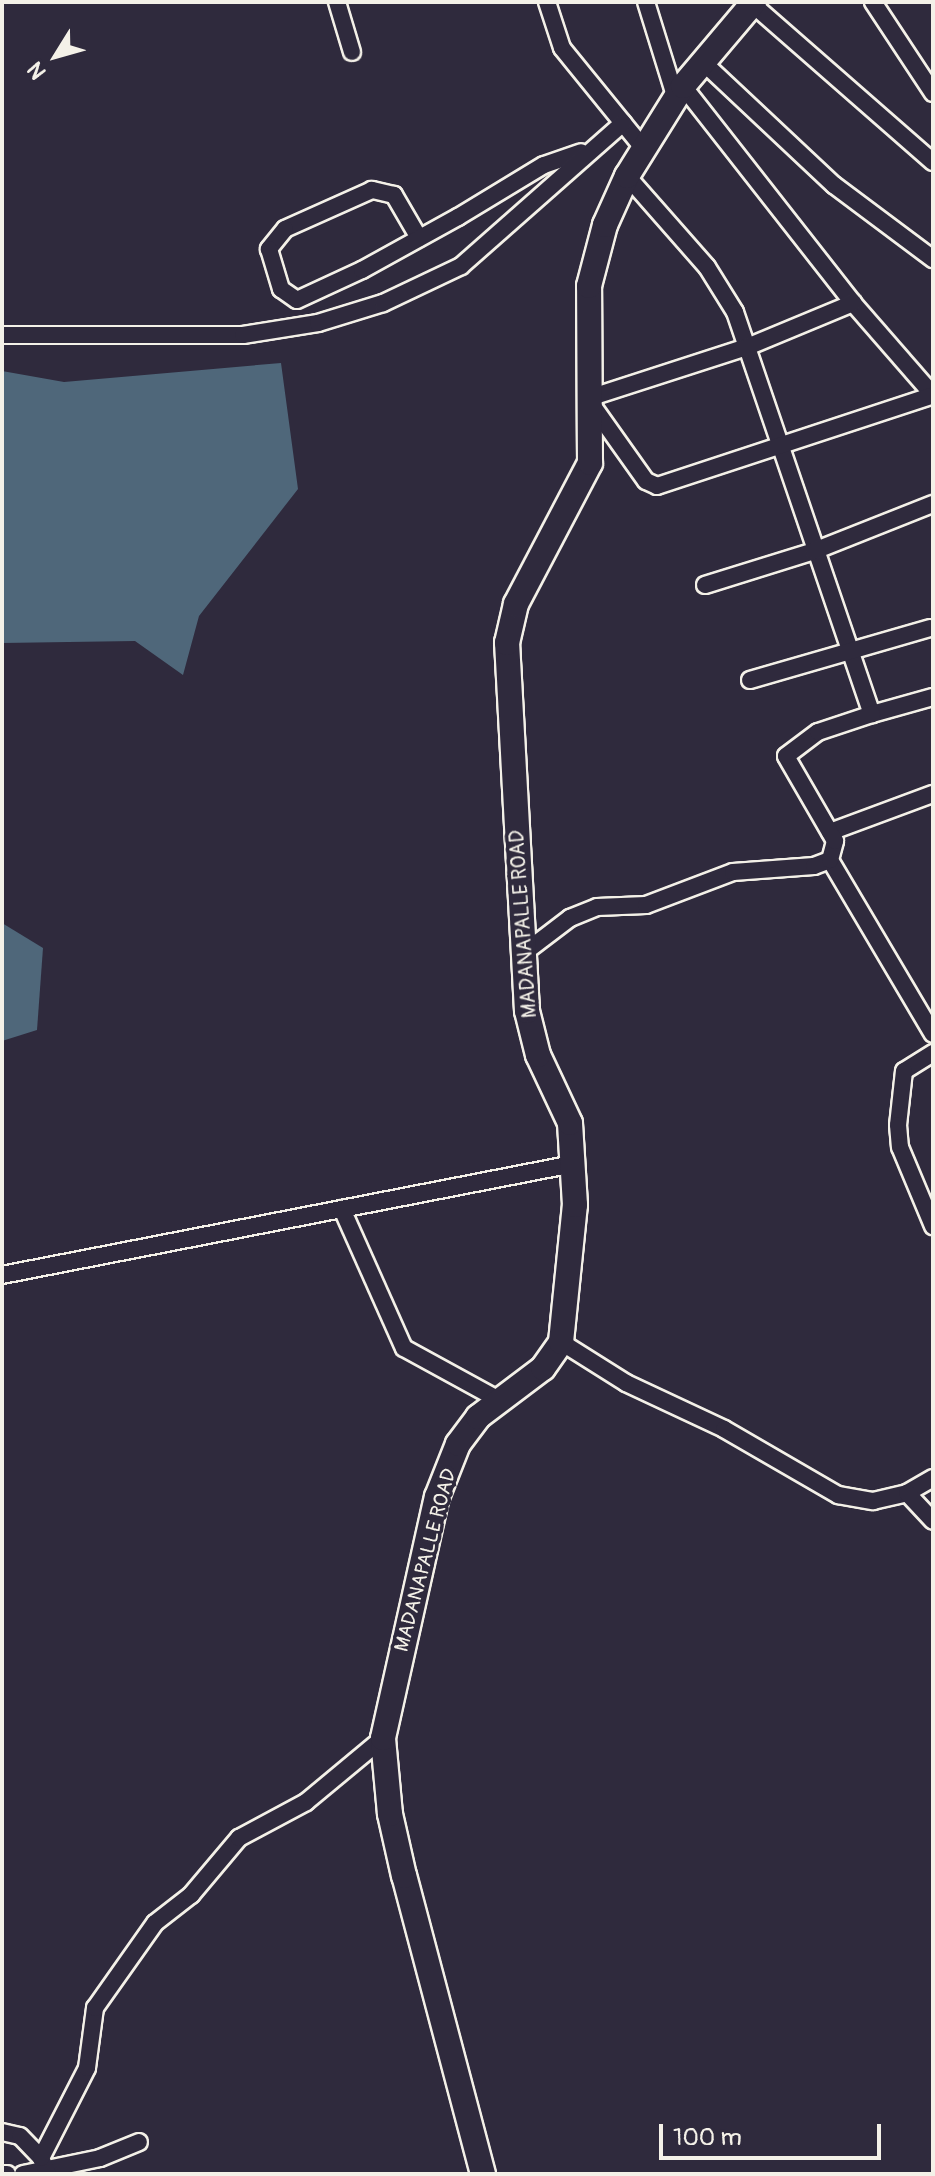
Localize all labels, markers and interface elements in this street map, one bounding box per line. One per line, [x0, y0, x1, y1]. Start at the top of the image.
north arrow [16, 16, 96, 96]
text: N [21, 56, 52, 85]
street label: MADANAPALLE ROAD [504, 829, 542, 1019]
street label: MADANAPALLE ROAD [389, 1466, 461, 1654]
scale bar [663, 2108, 885, 2158]
text: 100 m [673, 2123, 742, 2152]

